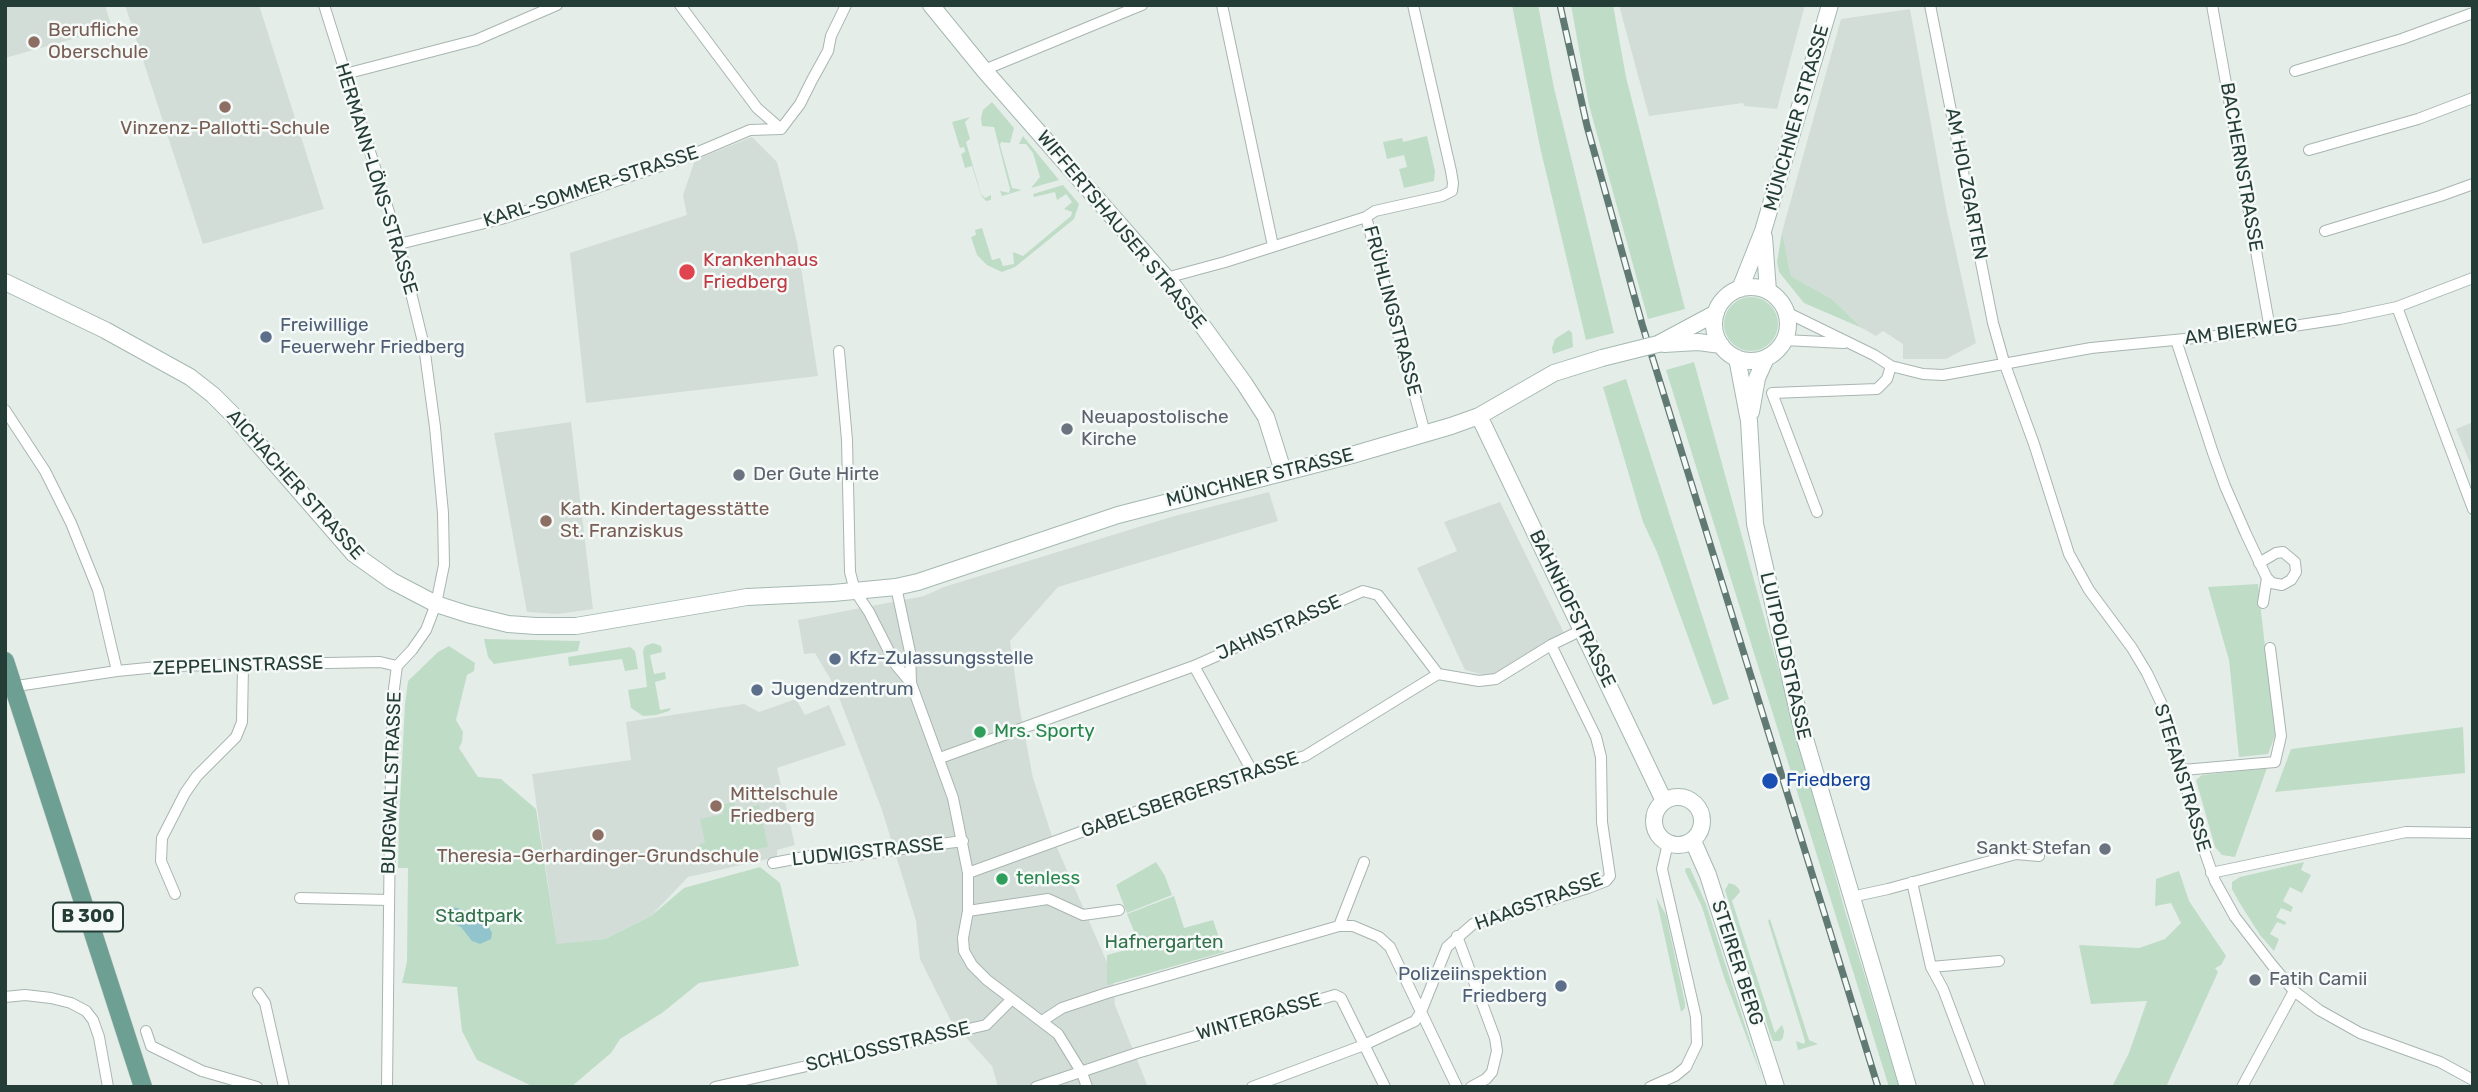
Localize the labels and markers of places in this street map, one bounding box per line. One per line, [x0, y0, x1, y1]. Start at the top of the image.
place label: Berufliche Oberschule [48, 20, 148, 64]
marker: Berufliche Oberschule [26, 34, 42, 50]
marker: Vinzenz-Pallotti-Schule [217, 99, 233, 115]
place label: Vinzenz-Pallotti-Schule [120, 118, 330, 140]
place label: Krankenhaus Friedberg [703, 250, 818, 294]
marker: Krankenhaus Friedberg [677, 262, 697, 282]
place label: Freiwillige Feuerwehr Friedberg [280, 315, 465, 359]
marker: Freiwillige Feuerwehr Friedberg [258, 329, 274, 345]
place label: Neuapostolische Kirche [1081, 407, 1229, 451]
marker: Neuapostolische Kirche [1059, 421, 1075, 437]
place label: Der Gute Hirte [753, 464, 879, 486]
marker: Der Gute Hirte [731, 467, 747, 483]
place label: Kath. Kindertagesstätte St. Franziskus [560, 499, 769, 543]
marker: Kath. Kindertagesstätte St. Franziskus [538, 513, 554, 529]
place label: Kfz-Zulassungsstelle [849, 648, 1034, 670]
marker: Kfz-Zulassungsstelle [827, 651, 843, 667]
place label: Jugendzentrum [771, 679, 914, 701]
marker: Jugendzentrum [749, 682, 765, 698]
place label: Mrs. Sporty [994, 721, 1095, 743]
marker: Mrs. Sporty [972, 724, 988, 740]
place label: Friedberg [1786, 770, 1871, 792]
marker: Friedberg [1760, 771, 1780, 791]
place label: Mittelschule Friedberg [730, 784, 838, 828]
marker: Mittelschule Friedberg [708, 798, 724, 814]
marker: Theresia-Gerhardinger-Grundschule [590, 827, 606, 843]
place label: Sankt Stefan [1976, 838, 2091, 860]
marker: Sankt Stefan [2097, 841, 2113, 857]
place label: Theresia-Gerhardinger-Grundschule [437, 846, 759, 868]
place label: tenless [1016, 868, 1080, 890]
marker: tenless [994, 871, 1010, 887]
place label: Polizeiinspektion Friedberg [1398, 964, 1547, 1008]
place label: Fatih Camii [2269, 969, 2367, 991]
marker: Fatih Camii [2247, 972, 2263, 988]
marker: Polizeiinspektion Friedberg [1553, 978, 1569, 994]

